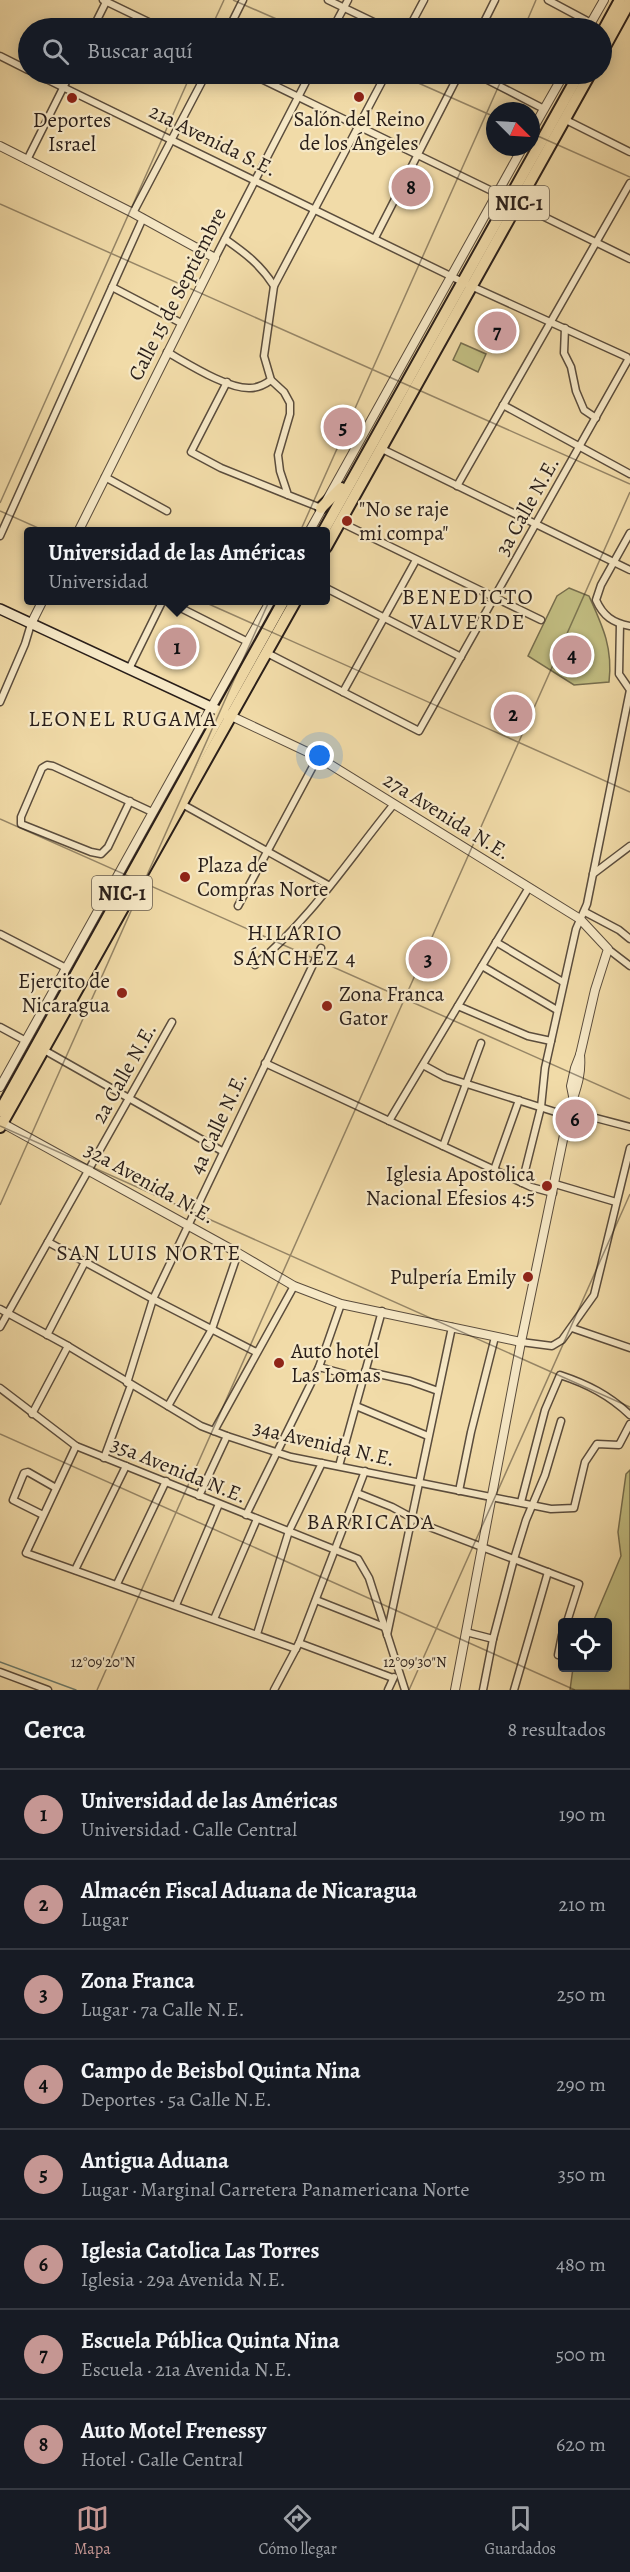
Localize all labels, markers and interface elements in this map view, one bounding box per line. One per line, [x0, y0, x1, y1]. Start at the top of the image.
search box [18, 18, 612, 84]
icon: search [39, 35, 72, 68]
text: Buscar aquí [87, 36, 193, 66]
marker: Salón del Reino de los Ángeles [352, 90, 366, 104]
marker: Deportes Israel [65, 91, 79, 105]
street label: 21a Avenida S.E. [144, 97, 282, 183]
north arrow [486, 102, 540, 156]
place label: Salón del Reino de los Ángeles [293, 105, 425, 157]
place label: Deportes Israel [33, 106, 111, 158]
pin: 8 [392, 164, 430, 210]
road number: NIC-1 [489, 186, 549, 220]
street label: Calle 15 de Septiembre [121, 203, 233, 385]
pin: 7 [478, 308, 516, 354]
pin: 5 [324, 404, 362, 450]
street label: 3a Calle N.E. [488, 451, 566, 561]
place label: "No se raje mi compa" [359, 495, 449, 547]
marker: "No se raje mi compa" [340, 514, 354, 528]
popup [24, 527, 330, 605]
text: Universidad de las Américas [49, 538, 305, 568]
text: Universidad [49, 568, 148, 595]
district label: BENEDICTO VALVERDE [402, 582, 534, 637]
pin: 1 [158, 624, 196, 670]
pin: 4 [552, 632, 592, 678]
pin: 2 [494, 692, 532, 736]
district label: LEONEL RUGAMA [28, 704, 218, 734]
your location [305, 741, 334, 770]
street label: 27a Avenida N.E. [378, 766, 516, 866]
place label: Plaza de Compras Norte [197, 851, 328, 903]
marker: Plaza de Compras Norte [178, 870, 192, 884]
road number: NIC-1 [92, 876, 152, 910]
district label: HILARIO SÁNCHEZ 4 [233, 918, 357, 973]
pin: 3 [408, 936, 448, 982]
place label: Ejercito de Nicaragua [18, 967, 110, 1019]
place label: Zona Franca Gator [339, 980, 445, 1032]
marker: Ejercito de Nicaragua [115, 986, 129, 1000]
marker: Zona Franca Gator [320, 999, 334, 1013]
street label: 2a Calle N.E. [85, 1018, 163, 1128]
street label: 4a Calle N.E. [182, 1067, 254, 1179]
pin: 6 [556, 1096, 594, 1142]
street label: 32a Avenida N.E. [80, 1136, 220, 1230]
place label: Iglesia Apostolica Nacional Efesios 4:5 [366, 1160, 535, 1212]
marker: Iglesia Apostolica Nacional Efesios 4:5 [540, 1179, 554, 1193]
district label: SAN LUIS NORTE [56, 1238, 242, 1268]
place label: Pulpería Emily [390, 1263, 517, 1291]
marker: Pulpería Emily [521, 1270, 535, 1284]
place label: Auto hotel Las Lomas [290, 1337, 381, 1389]
marker: Auto hotel Las Lomas [272, 1356, 286, 1370]
street label: 34a Avenida N.E. [250, 1413, 398, 1473]
street label: 35a Avenida N.E. [107, 1430, 251, 1510]
district label: BARRICADA [306, 1507, 436, 1537]
map controls [558, 1618, 612, 1672]
button: locate [558, 1618, 612, 1672]
text: 12°09'20"N [71, 1652, 136, 1672]
text: 12°09'30"N [383, 1652, 447, 1672]
text: Cerca [24, 1712, 86, 1747]
text: 8 resultados [508, 1716, 606, 1743]
text: Universidad de las Américas [81, 1786, 338, 1816]
text: 1 [40, 1801, 47, 1828]
text: 190 m [559, 1801, 606, 1828]
text: Universidad · Calle Central [81, 1816, 297, 1843]
text: Almacén Fiscal Aduana de Nicaragua [81, 1876, 417, 1906]
text: 2 [39, 1891, 48, 1918]
text: 210 m [558, 1891, 606, 1918]
text: Lugar [81, 1906, 129, 1933]
text: Zona Franca [81, 1966, 195, 1996]
text: 3 [39, 1981, 48, 2008]
text: 250 m [557, 1981, 606, 2008]
text: Lugar · 7a Calle N.E. [81, 1996, 245, 2023]
text: Campo de Beisbol Quinta Nina [81, 2056, 361, 2086]
text: 4 [39, 2071, 48, 2098]
text: 290 m [556, 2071, 606, 2098]
text: Deportes · 5a Calle N.E. [81, 2086, 272, 2113]
text: Antigua Aduana [81, 2146, 229, 2176]
text: 5 [39, 2161, 48, 2188]
text: 350 m [558, 2161, 606, 2188]
text: Lugar · Marginal Carretera Panamericana Norte [81, 2176, 469, 2203]
text: Iglesia Catolica Las Torres [81, 2236, 319, 2266]
text: 6 [39, 2251, 48, 2278]
text: 480 m [556, 2251, 606, 2278]
text: Iglesia · 29a Avenida N.E. [81, 2266, 286, 2293]
text: Escuela Pública Quinta Nina [81, 2326, 340, 2356]
text: 7 [39, 2341, 48, 2368]
text: 500 m [555, 2341, 606, 2368]
text: Escuela · 21a Avenida N.E. [81, 2356, 292, 2383]
text: Auto Motel Frenessy [81, 2416, 266, 2446]
text: 8 [39, 2431, 48, 2458]
text: 620 m [556, 2431, 606, 2458]
text: Hotel · Calle Central [81, 2446, 243, 2473]
tab: Mapa [74, 2502, 111, 2560]
tab: Cómo llegar [258, 2502, 337, 2560]
tab: Guardados [485, 2502, 556, 2560]

